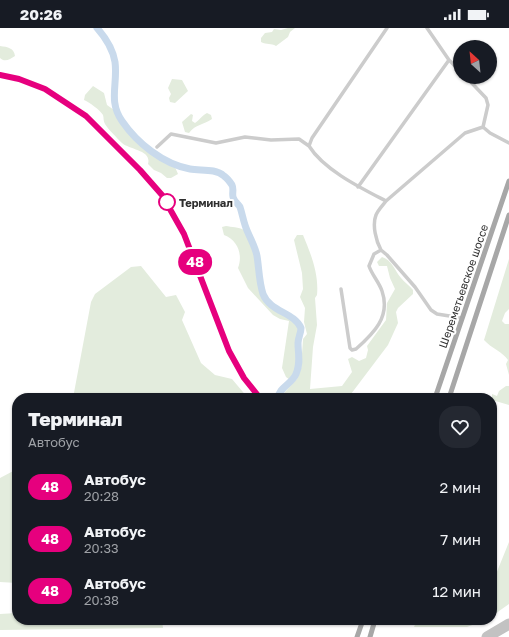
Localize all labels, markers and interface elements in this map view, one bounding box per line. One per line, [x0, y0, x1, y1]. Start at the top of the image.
text: 20:26 [20, 5, 62, 23]
north arrow [453, 40, 497, 84]
map controls [453, 40, 497, 84]
marker: Терминал [158, 193, 176, 211]
place label: Терминал [179, 196, 233, 209]
street label: Шереметьевское шоссе [436, 222, 490, 350]
line badge: 48 [177, 249, 213, 275]
text: 48 [186, 253, 204, 270]
button: heart [439, 406, 481, 448]
text: Терминал [28, 407, 122, 430]
text: Автобус [28, 434, 80, 450]
text: Автобус [84, 470, 146, 488]
text: 48 [41, 478, 59, 495]
text: 2 мин [439, 478, 481, 496]
text: 20:28 [84, 488, 119, 504]
text: Автобус [84, 522, 146, 540]
text: 48 [41, 530, 59, 547]
text: 7 мин [440, 530, 481, 548]
text: 20:33 [84, 540, 119, 556]
text: Автобус [84, 574, 146, 592]
text: 48 [41, 582, 59, 599]
text: 12 мин [432, 582, 481, 600]
text: 20:38 [84, 592, 119, 608]

